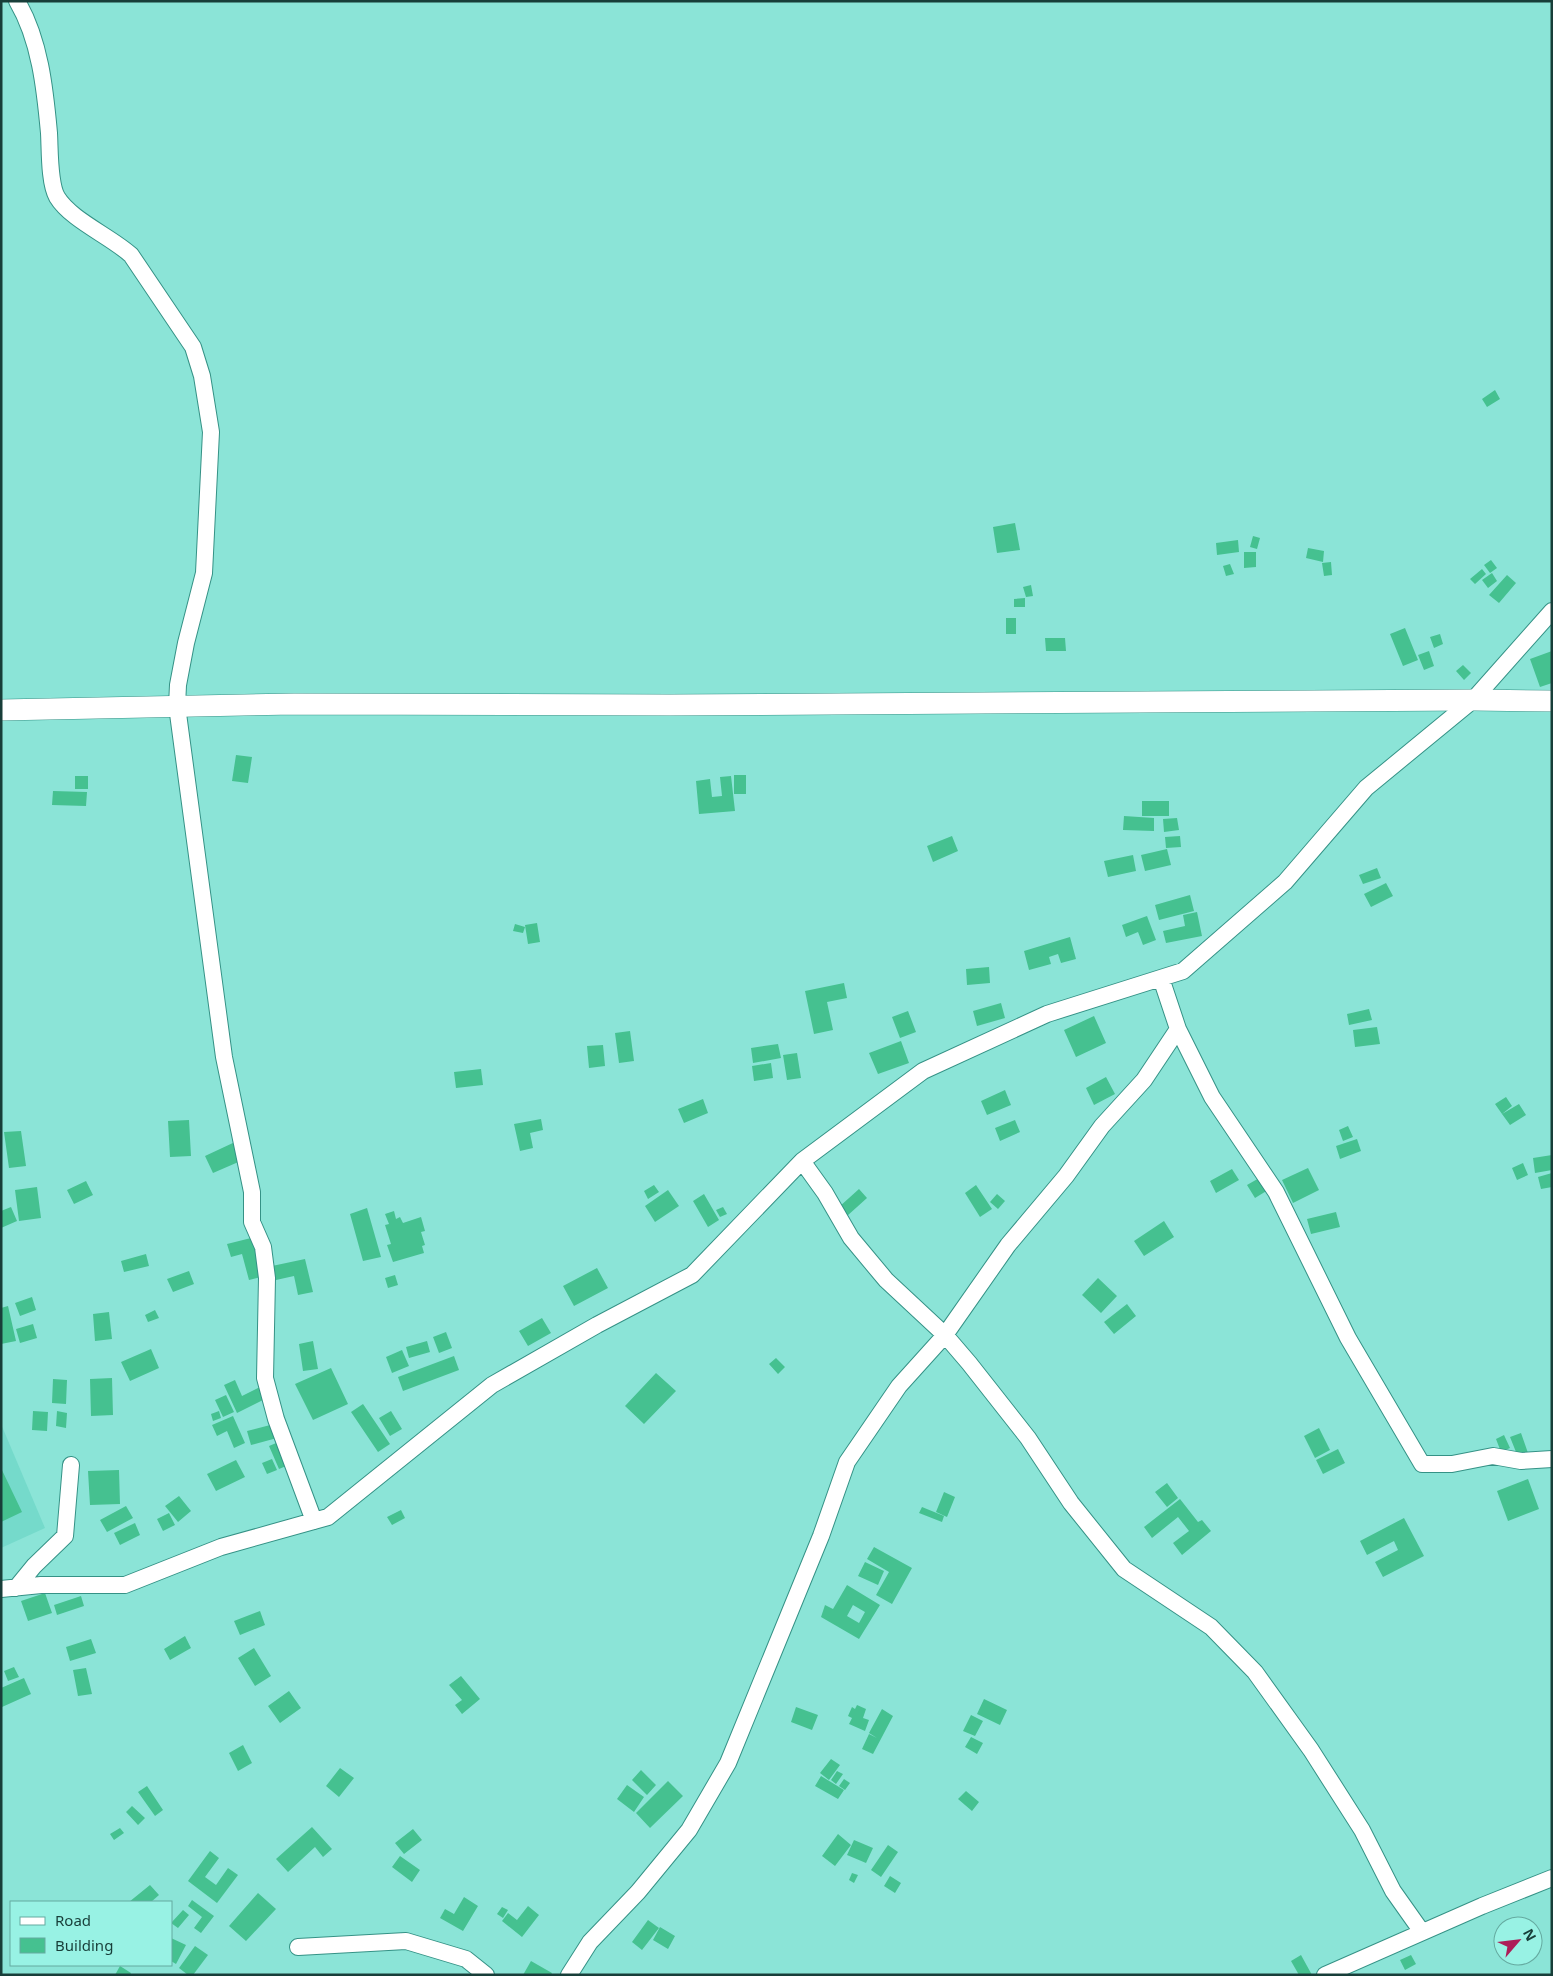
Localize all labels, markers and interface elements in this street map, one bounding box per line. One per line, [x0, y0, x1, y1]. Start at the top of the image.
legend [10, 1901, 172, 1966]
text: Road [55, 1910, 91, 1930]
north arrow [1493, 1916, 1543, 1966]
text: N [1519, 1925, 1541, 1944]
text: Building [55, 1935, 113, 1955]

